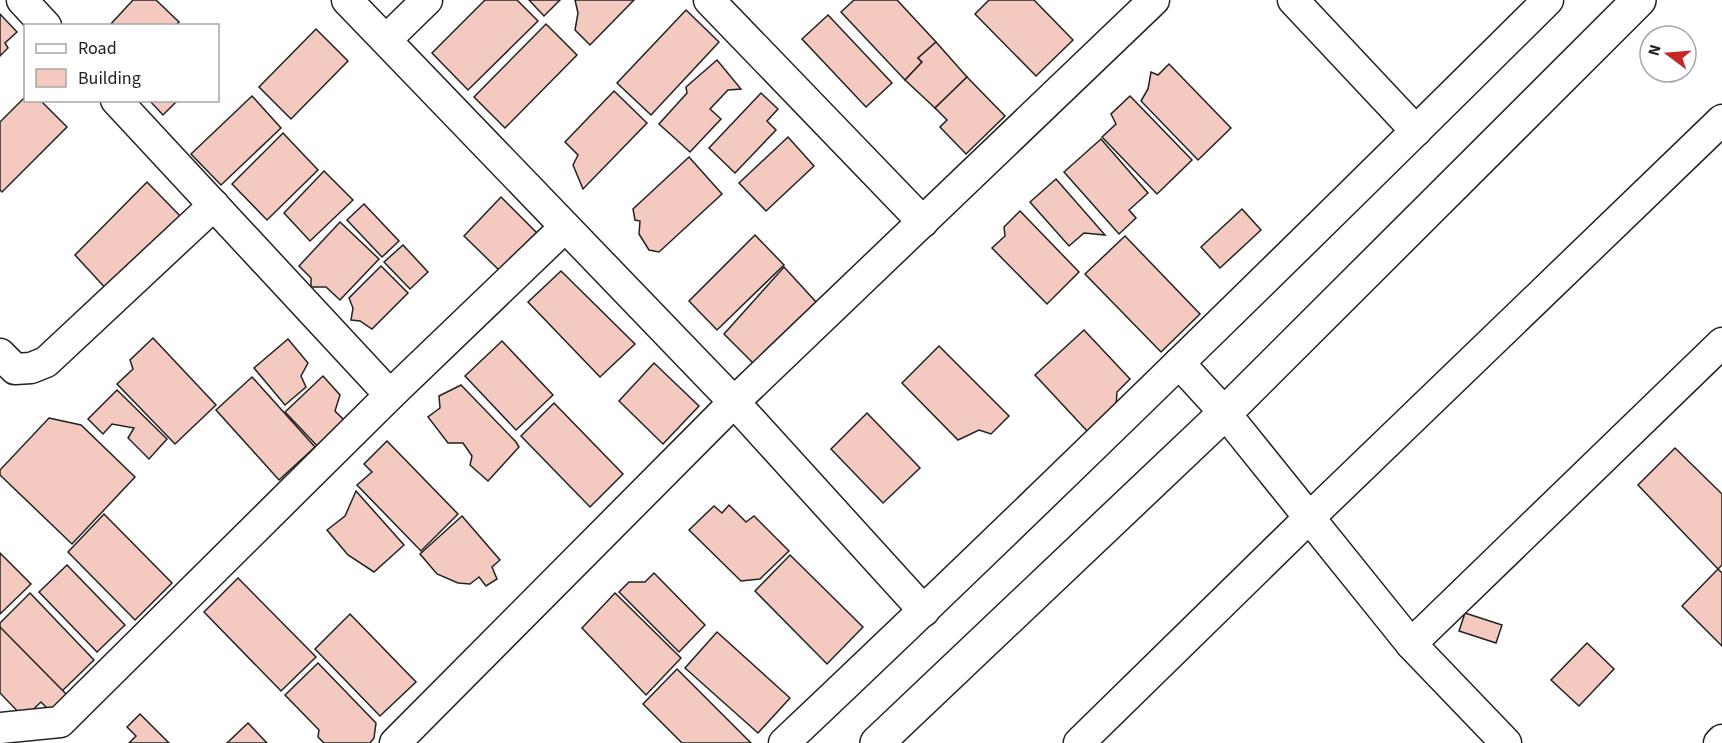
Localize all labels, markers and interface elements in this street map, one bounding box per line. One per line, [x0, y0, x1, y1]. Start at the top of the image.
legend [24, 24, 219, 102]
north arrow [1638, 24, 1698, 84]
text: Road [78, 36, 117, 61]
text: N [1643, 42, 1667, 58]
text: Building [78, 66, 141, 91]

